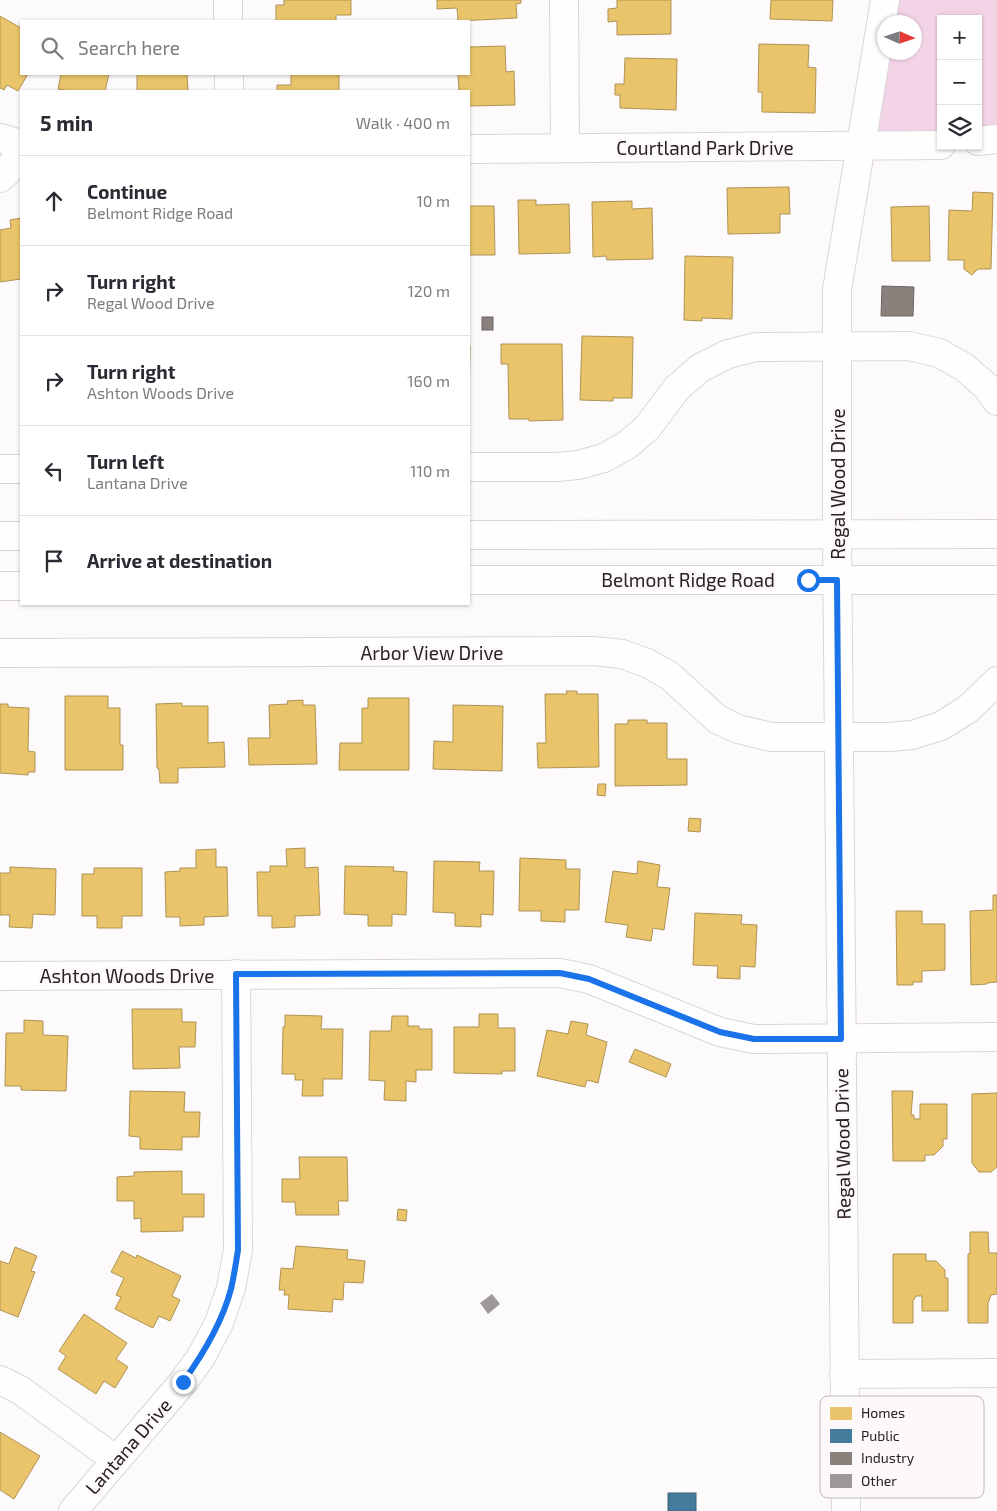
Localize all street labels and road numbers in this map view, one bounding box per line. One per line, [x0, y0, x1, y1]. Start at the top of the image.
street label: Courtland Park Drive [616, 136, 794, 159]
street label: Regal Wood Drive [826, 408, 849, 560]
street label: Belmont Ridge Road [601, 568, 775, 591]
street label: Arbor View Drive [360, 641, 504, 664]
street label: Ashton Woods Drive [40, 964, 214, 987]
street label: Regal Wood Drive [829, 1068, 855, 1220]
street label: Lantana Drive [80, 1393, 176, 1499]

